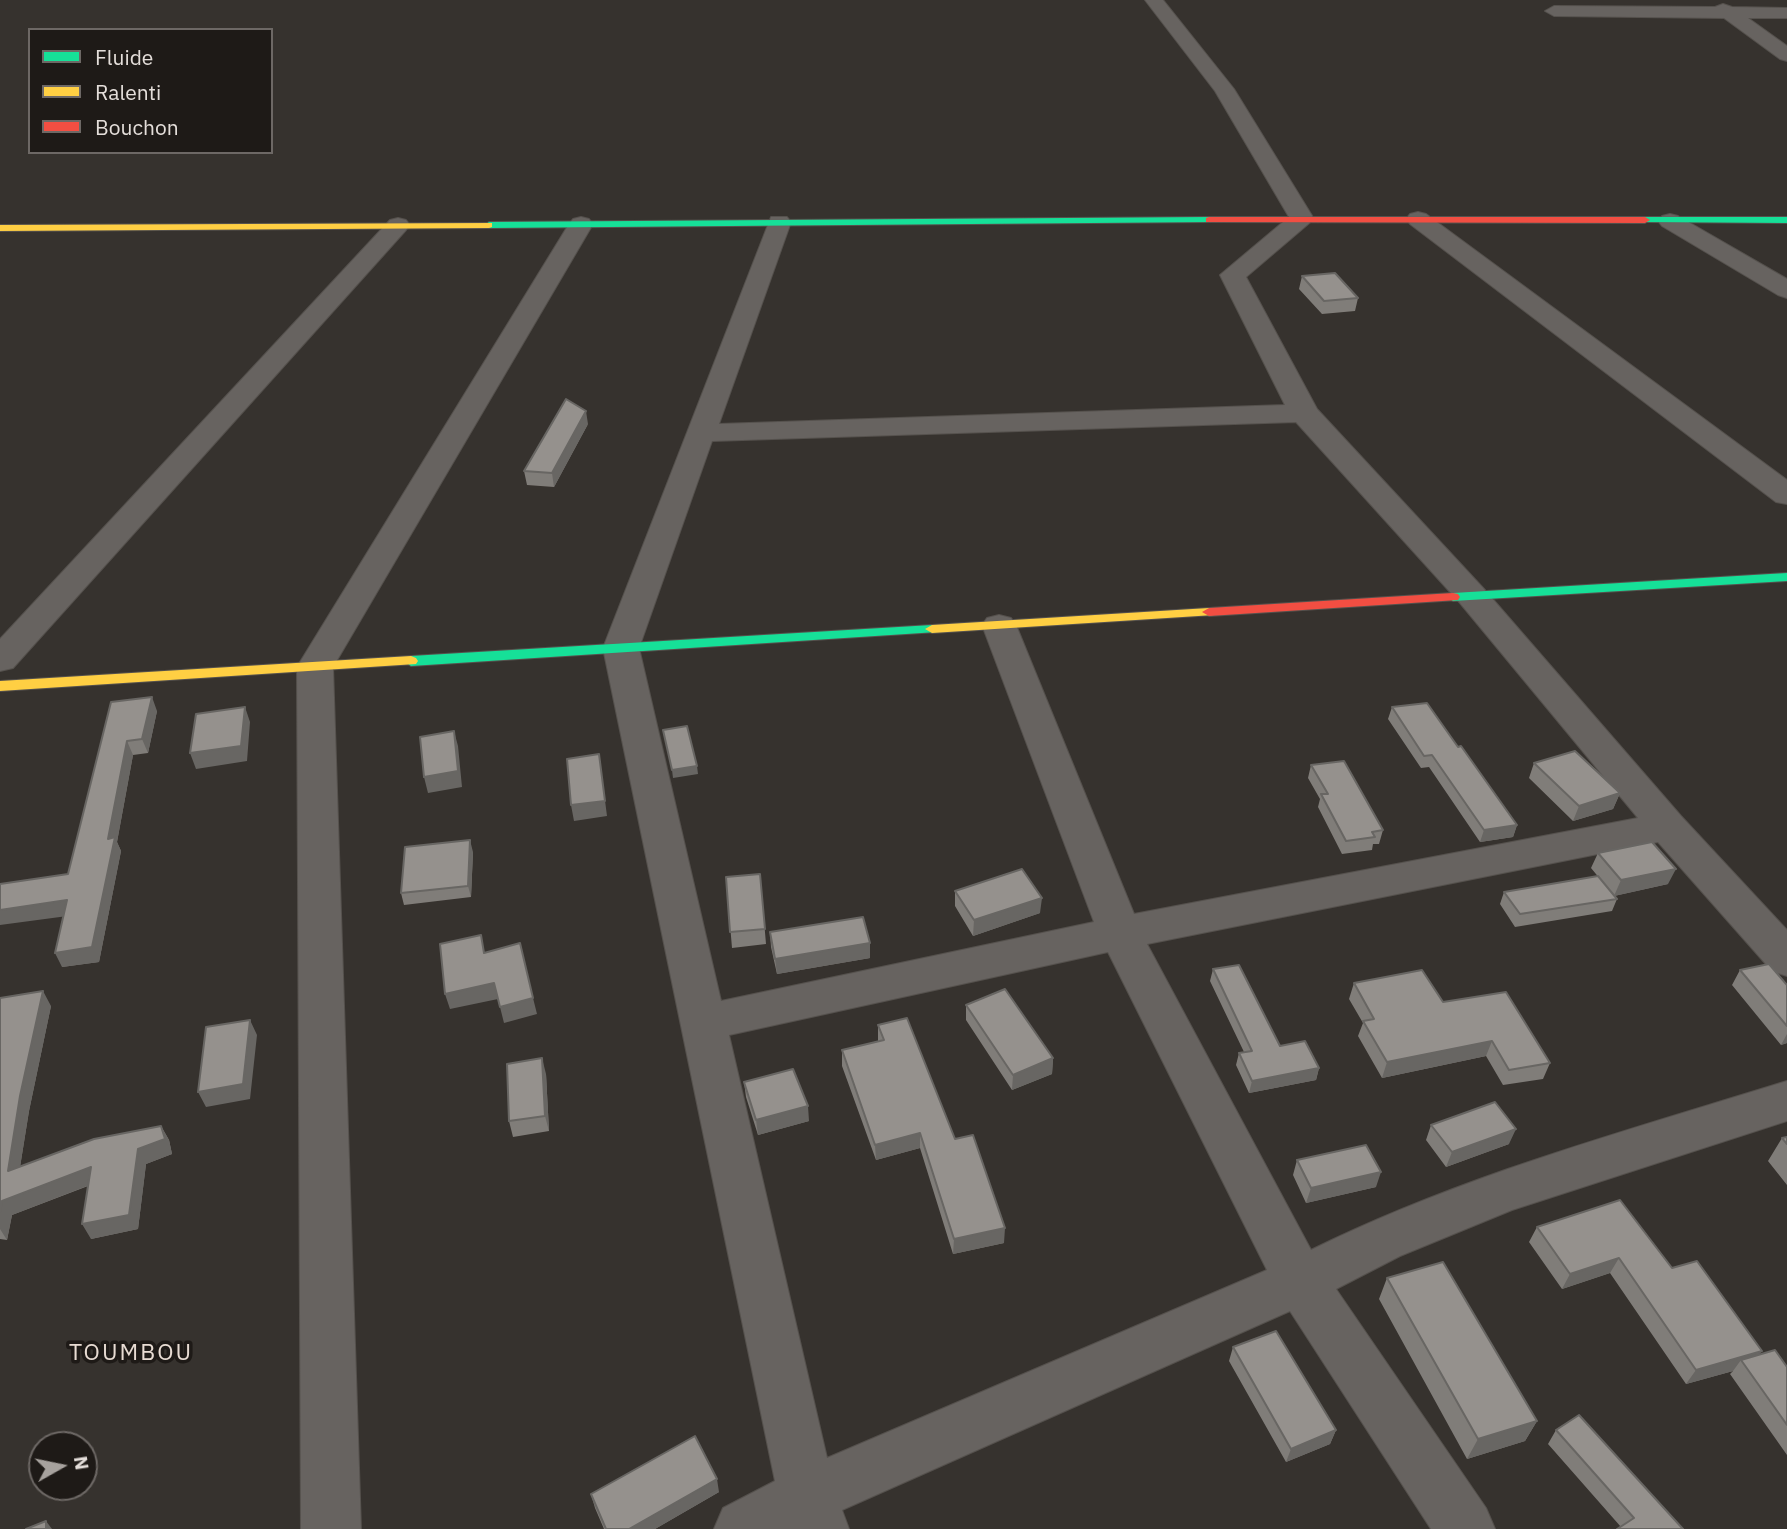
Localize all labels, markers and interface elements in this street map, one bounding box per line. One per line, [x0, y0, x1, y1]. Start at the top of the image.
legend [28, 28, 273, 154]
text: Fluide [95, 43, 153, 71]
text: Ralenti [95, 78, 161, 106]
text: Bouchon [95, 113, 179, 141]
district label: TOUMBOU [70, 1339, 192, 1367]
north arrow [28, 1431, 98, 1501]
text: N [69, 1454, 95, 1472]

